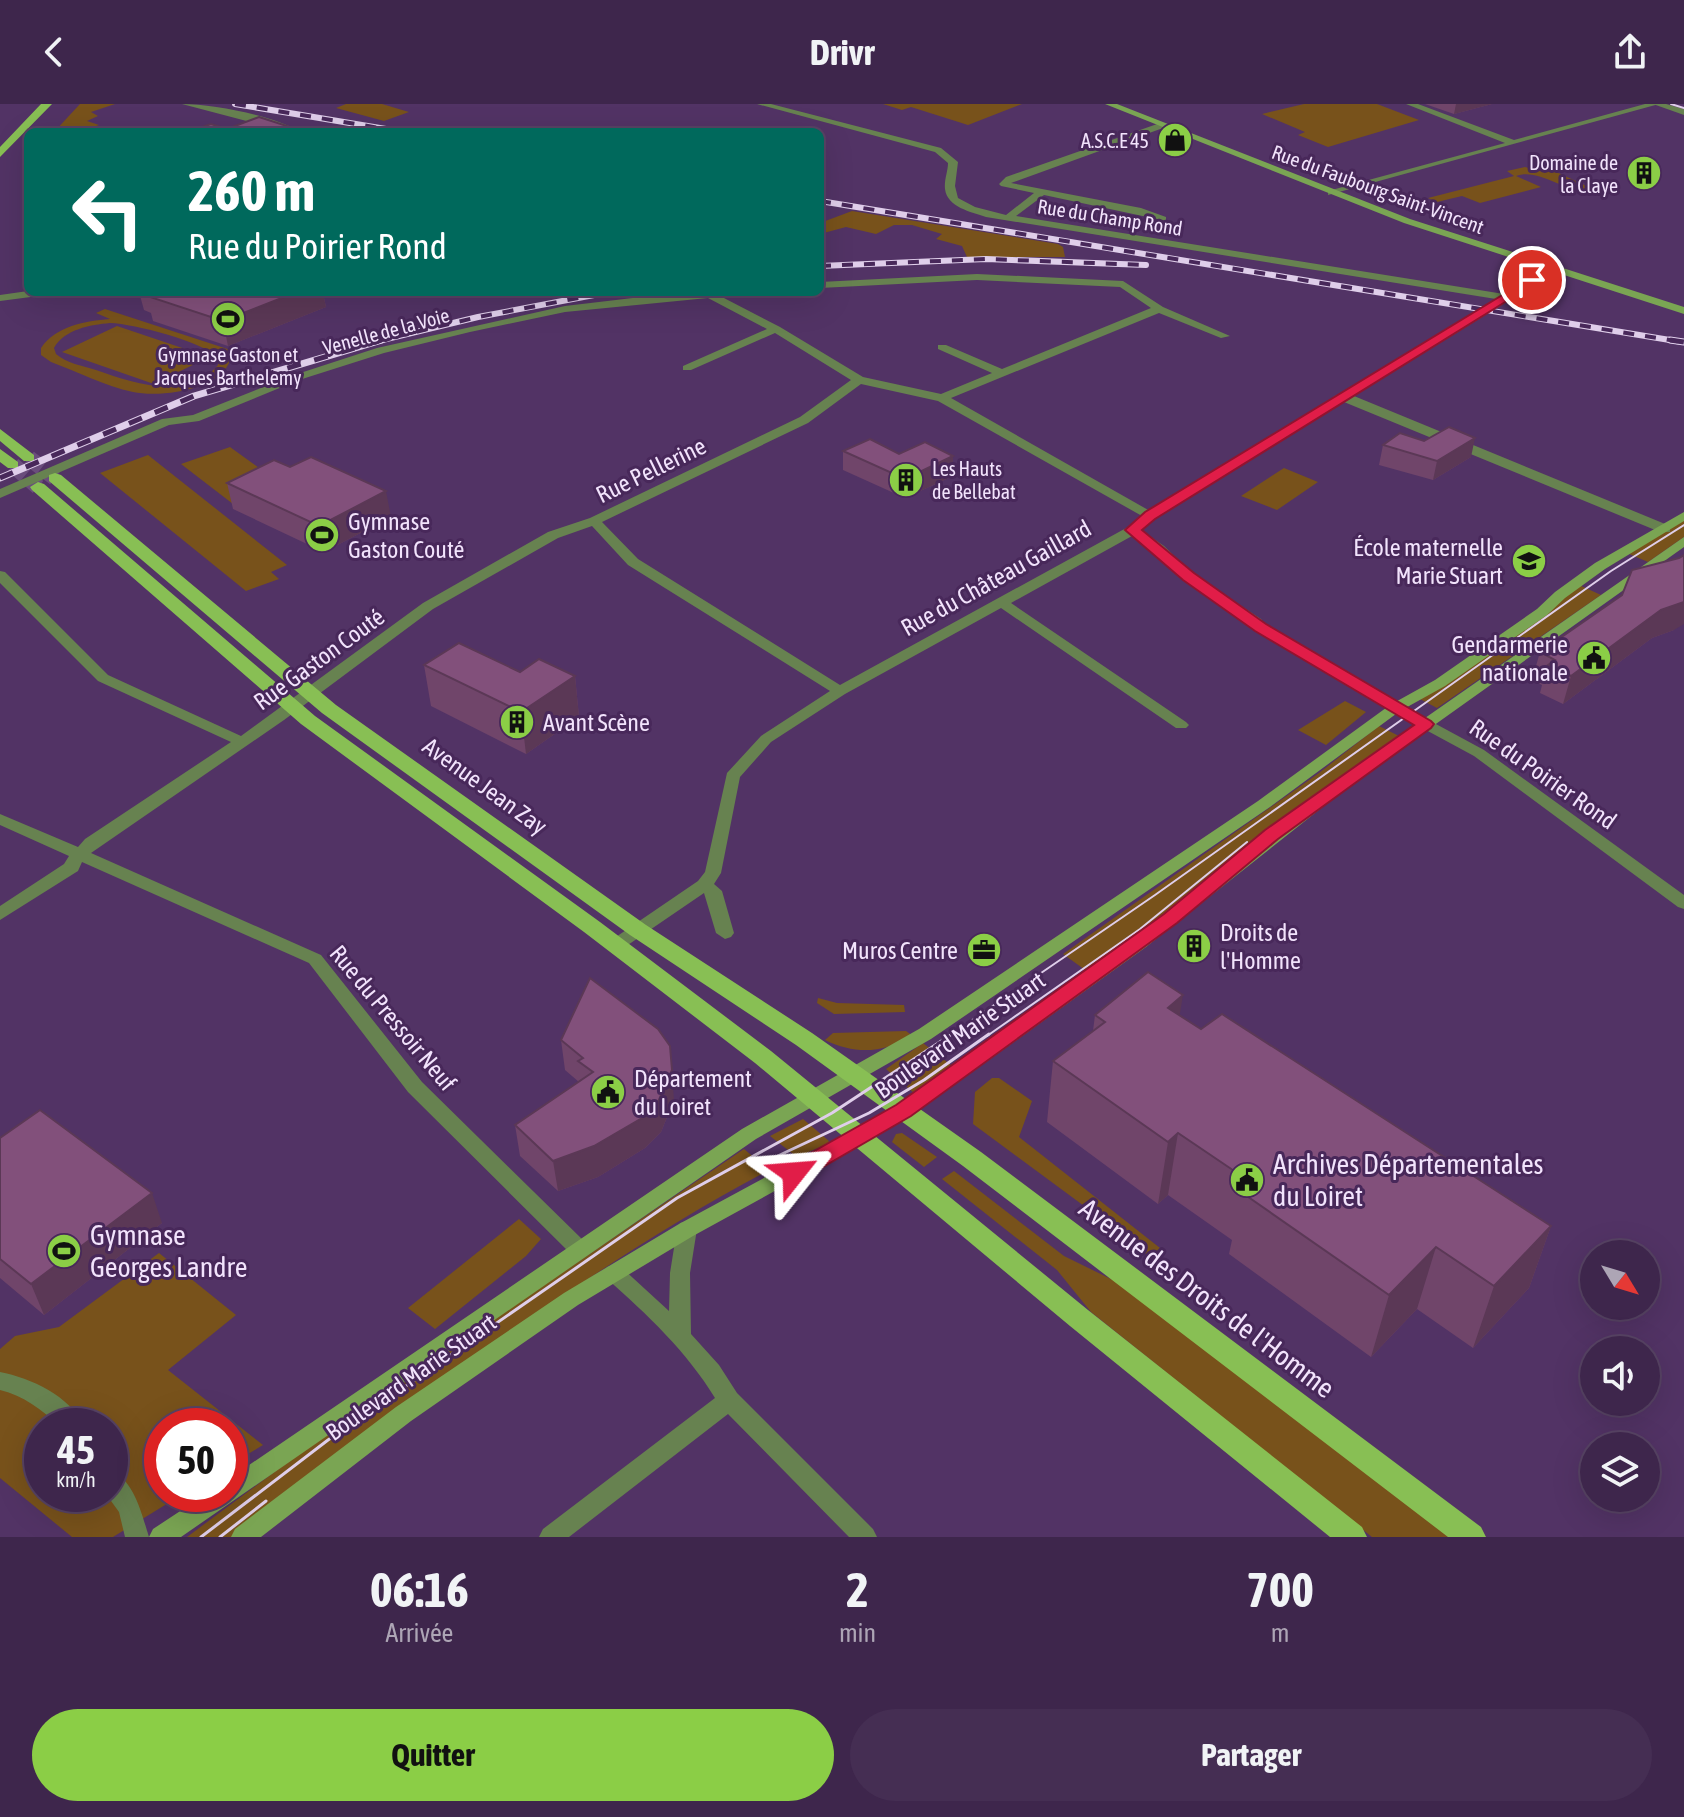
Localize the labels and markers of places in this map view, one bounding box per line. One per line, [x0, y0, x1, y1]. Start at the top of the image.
shop icon: A.S.C.E 45 [1156, 121, 1194, 159]
place label: A.S.C.E 45 [1081, 129, 1149, 152]
place label: Domaine de la Claye [1529, 151, 1618, 197]
building icon: Domaine de la Claye [1625, 154, 1663, 192]
pin [1498, 246, 1566, 314]
sports icon: Gymnase Gaston et Jacques Barthelemy [209, 300, 247, 338]
place label: Gymnase Gaston et Jacques Barthelemy [155, 343, 301, 389]
place label: Les Hauts de Bellebat [932, 457, 1016, 503]
building icon: Les Hauts de Bellebat [887, 461, 925, 499]
place label: Gymnase Gaston Couté [348, 508, 464, 563]
sports icon: Gymnase Gaston Couté [303, 516, 341, 554]
place label: École maternelle Marie Stuart [1353, 534, 1503, 589]
school or university icon: École maternelle Marie Stuart [1510, 542, 1548, 580]
place label: Gendarmerie nationale [1451, 631, 1568, 686]
public building icon: Gendarmerie nationale [1575, 639, 1613, 677]
building icon: Avant Scène [498, 703, 536, 741]
place label: Avant Scène [543, 709, 650, 736]
place label: Droits de l'Homme [1220, 919, 1301, 974]
building icon: Droits de l'Homme [1175, 927, 1213, 965]
office icon: Muros Centre [965, 931, 1003, 969]
place label: Muros Centre [842, 937, 958, 964]
place label: Département du Loiret [634, 1065, 752, 1120]
public building icon: Département du Loiret [589, 1073, 627, 1111]
place label: Archives Départementales du Loiret [1273, 1148, 1543, 1212]
public building icon: Archives Départementales du Loiret [1228, 1161, 1266, 1199]
place label: Gymnase Georges Landre [90, 1219, 248, 1283]
sports icon: Gymnase Georges Landre [45, 1232, 83, 1270]

